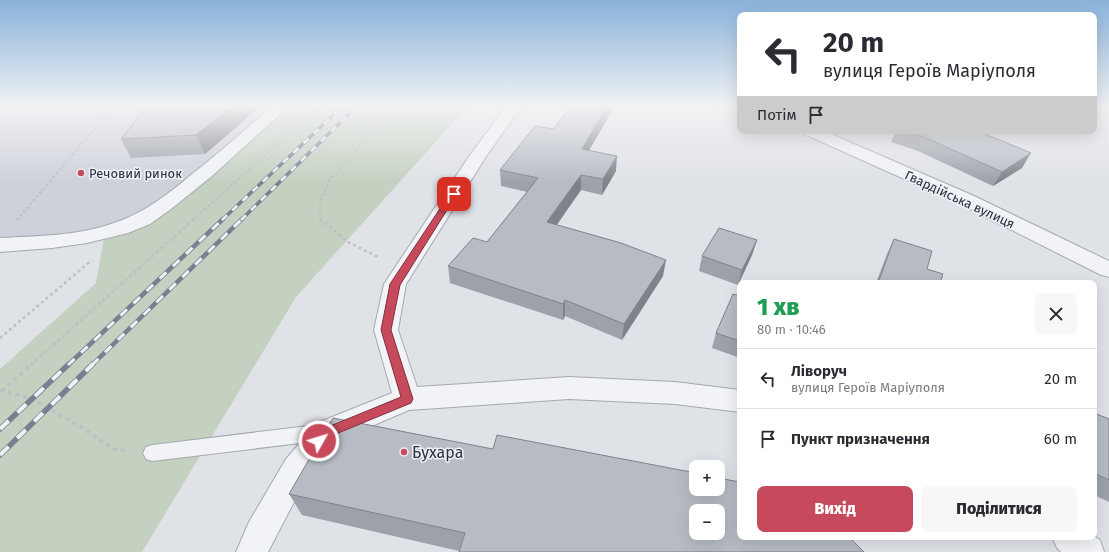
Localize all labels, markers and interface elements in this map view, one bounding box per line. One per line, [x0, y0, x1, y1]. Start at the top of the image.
text: 20 m [823, 26, 884, 59]
icon: left [757, 28, 809, 80]
text: вулиця Героїв Маріуполя [823, 60, 1036, 82]
icon: arrive [805, 104, 827, 126]
text: Потім [757, 106, 797, 124]
place label: Речовий ринок [89, 166, 182, 181]
street label: Гвардійська вулиця [902, 167, 1017, 232]
marker: Речовий ринок [76, 168, 86, 178]
pin [437, 177, 471, 211]
icon: arrive [443, 183, 465, 205]
text: 1 хв [757, 293, 800, 321]
button: close [1035, 293, 1077, 335]
text: 80 m · 10:46 [757, 322, 826, 337]
text: Ліворуч [791, 362, 847, 380]
icon: left [757, 368, 779, 390]
text: 20 m [1044, 370, 1077, 388]
text: вулиця Героїв Маріуполя [791, 380, 945, 395]
position arrow [298, 420, 340, 462]
icon: arrive [757, 428, 779, 450]
text: Пункт призначення [791, 430, 930, 448]
text: 60 m [1044, 430, 1077, 448]
place label: Бухара [412, 443, 463, 462]
marker: Бухара [399, 447, 409, 457]
map controls [689, 460, 725, 540]
button: + [689, 460, 725, 496]
button: Вихід [757, 486, 913, 532]
button: Поділитися [921, 486, 1077, 532]
button: − [689, 504, 725, 540]

